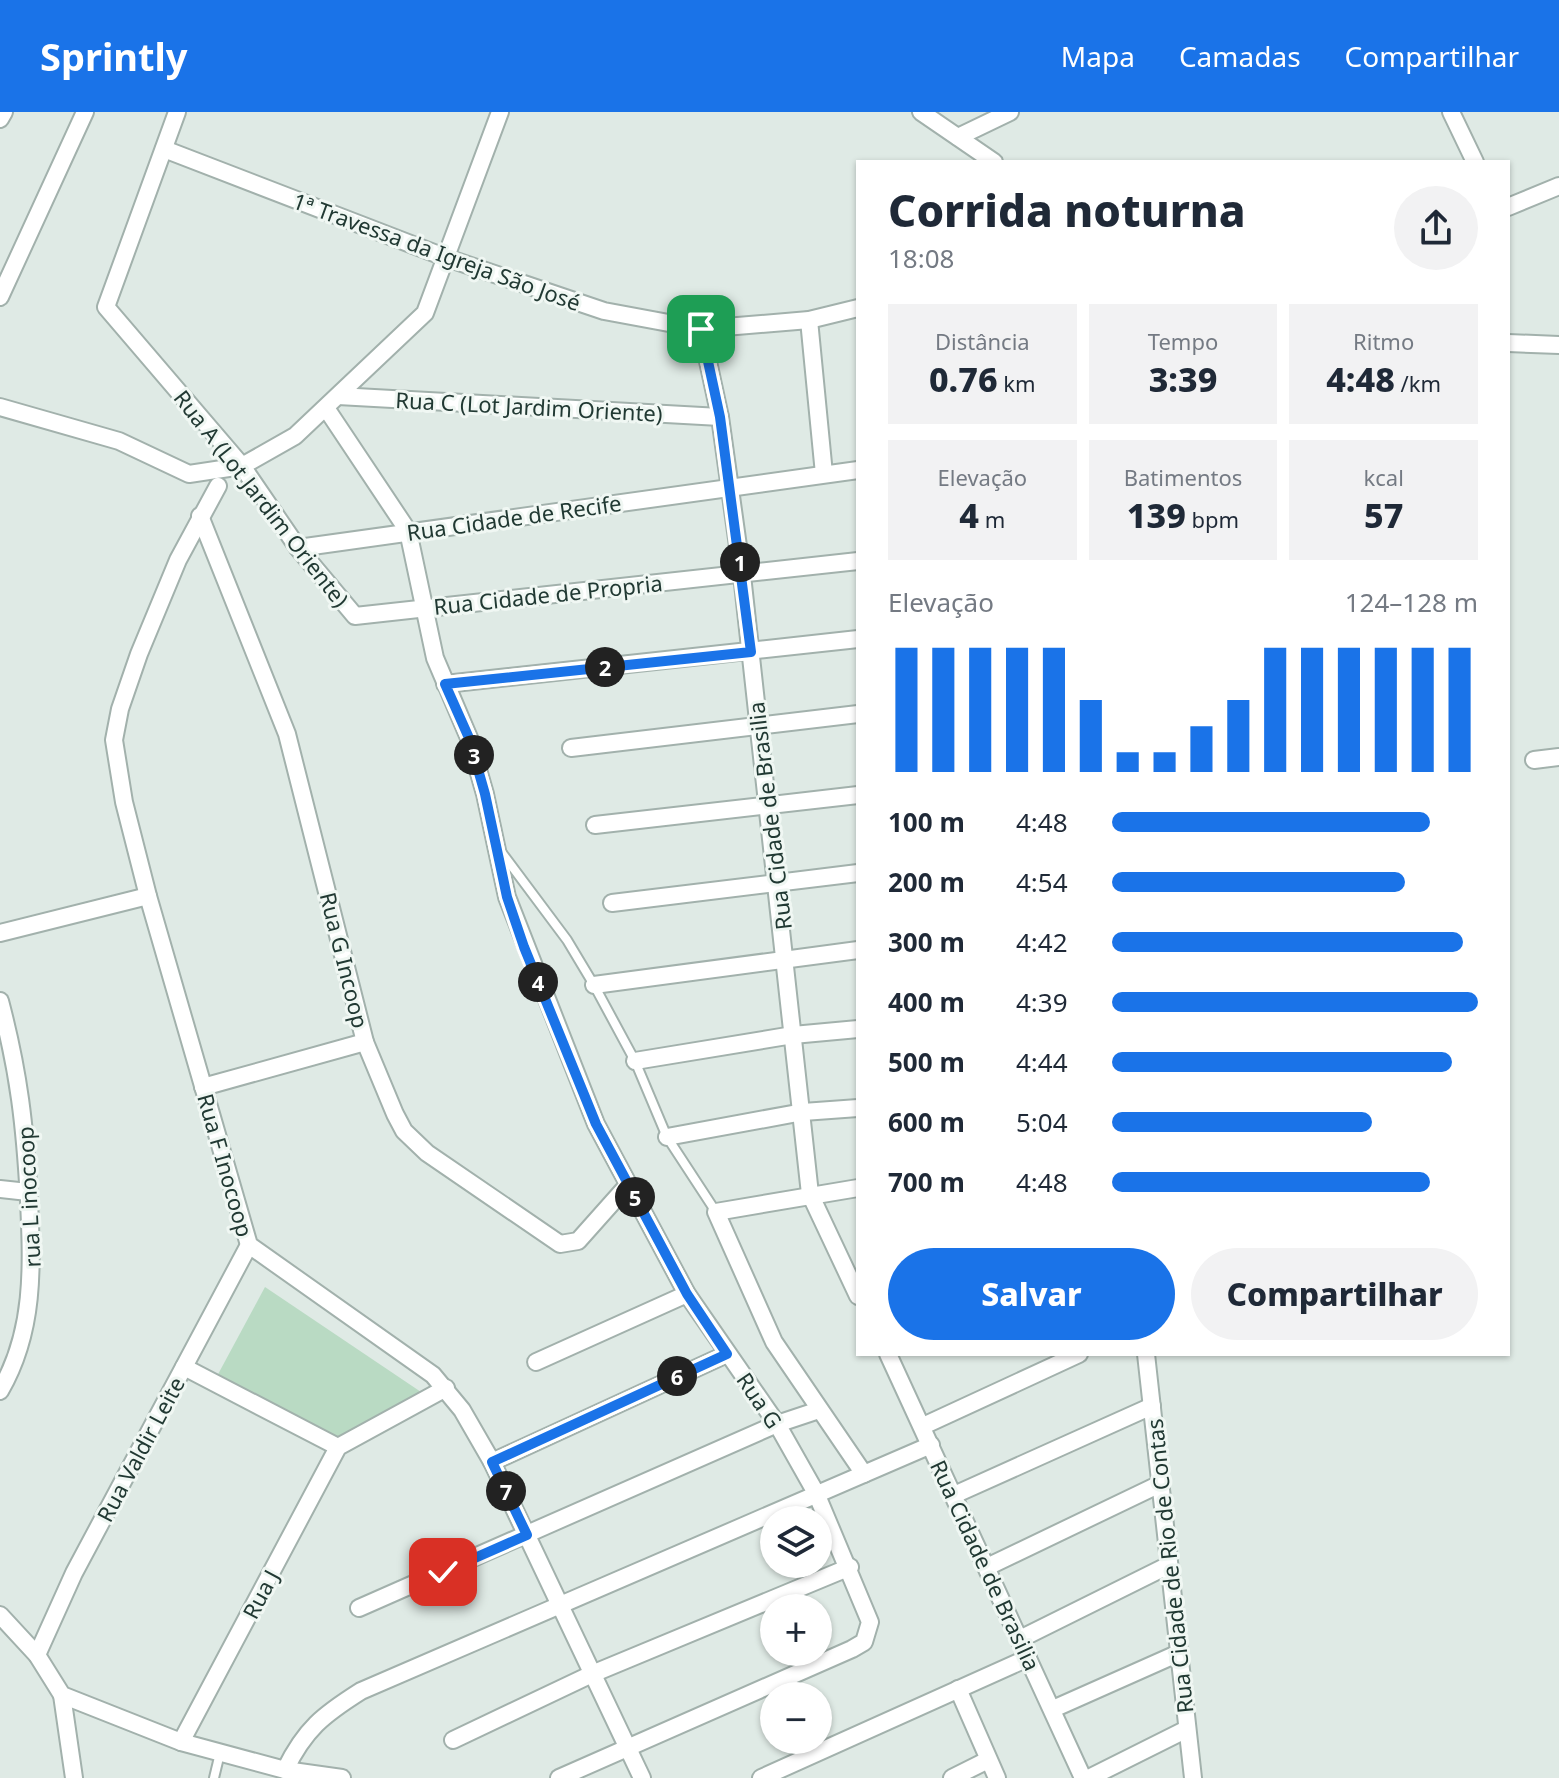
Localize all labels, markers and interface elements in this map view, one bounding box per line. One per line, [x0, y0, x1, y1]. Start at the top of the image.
text: Sprintly [40, 30, 188, 82]
text: Mapa [1061, 37, 1135, 75]
text: Camadas [1179, 37, 1301, 75]
text: Compartilhar [1345, 37, 1519, 75]
text: Corrida noturna [888, 180, 1246, 240]
street label: 1ª Travessa da Igreja São José [289, 185, 585, 317]
button: share [1394, 186, 1478, 270]
text: 18:08 [888, 240, 954, 276]
pin [667, 295, 735, 363]
icon: arrive [679, 307, 723, 351]
text: Distância [935, 326, 1030, 356]
text: Tempo [1148, 326, 1218, 356]
text: Ritmo [1353, 326, 1414, 356]
text: 0.76 [929, 356, 998, 402]
text: 3:39 [1149, 356, 1217, 402]
text: 4:48 [1326, 356, 1395, 402]
text: km [998, 368, 1036, 398]
text: /km [1395, 368, 1441, 398]
street label: Rua A (Lot Jardim Oriente) [168, 383, 356, 613]
street label: Rua C (Lot Jardim Oriente) [395, 384, 663, 428]
text: Elevação [938, 462, 1027, 492]
text: Batimentos [1124, 462, 1242, 492]
text: kcal [1364, 462, 1404, 492]
street label: Rua Cidade de Recife [405, 487, 623, 547]
text: 4 [959, 492, 979, 538]
text: 139 [1127, 492, 1186, 538]
text: 57 [1364, 492, 1403, 538]
text: m [979, 504, 1005, 534]
text: bpm [1186, 504, 1239, 534]
pin: 1 [720, 542, 760, 582]
text: 1 [734, 547, 746, 577]
street label: Rua Cidade de Propria [432, 567, 664, 621]
text: Elevação [888, 584, 994, 620]
text: 124–128 m [1345, 584, 1478, 620]
pin: 2 [585, 647, 625, 687]
text: 2 [599, 652, 611, 682]
street label: Rua Cidade de Brasilia [740, 700, 798, 932]
pin: 3 [454, 735, 494, 775]
text: 3 [468, 740, 480, 770]
text: 100 m [888, 804, 965, 840]
text: 4:48 [1016, 804, 1068, 840]
text: 200 m [888, 864, 965, 900]
text: 4:54 [1016, 864, 1068, 900]
street label: Rua G Incoop [314, 889, 376, 1031]
text: 300 m [888, 924, 965, 960]
text: 4:42 [1016, 924, 1068, 960]
pin: 4 [518, 962, 558, 1002]
text: 4 [532, 967, 544, 997]
text: 400 m [888, 984, 965, 1020]
text: 4:39 [1016, 984, 1068, 1020]
text: 500 m [888, 1044, 965, 1080]
text: 4:44 [1016, 1044, 1068, 1080]
street label: Rua F Inocoop [191, 1090, 261, 1240]
text: 600 m [888, 1104, 965, 1140]
text: 5:04 [1016, 1104, 1068, 1140]
street label: rua L inocoop [9, 1126, 47, 1268]
text: 700 m [888, 1164, 965, 1200]
text: 4:48 [1016, 1164, 1068, 1200]
pin: 5 [615, 1177, 655, 1217]
text: 5 [629, 1182, 641, 1212]
button: Salvar [888, 1248, 1175, 1340]
button: Compartilhar [1191, 1248, 1478, 1340]
pin: 6 [657, 1356, 697, 1396]
text: 6 [671, 1361, 683, 1391]
street label: Rua G [730, 1366, 790, 1434]
street label: Rua Valdir Leite [89, 1371, 191, 1527]
street label: Rua Cidade de Rio de Contas [1139, 1417, 1199, 1715]
street label: Rua Cidade de Brasilia [924, 1455, 1048, 1675]
pin: 7 [486, 1471, 526, 1511]
text: 7 [500, 1476, 512, 1506]
map controls [760, 1506, 832, 1754]
button: layers [760, 1506, 832, 1578]
pin [409, 1538, 477, 1606]
icon: check [421, 1550, 465, 1594]
street label: Rua J [235, 1564, 285, 1624]
button: + [760, 1594, 832, 1666]
button: − [760, 1682, 832, 1754]

